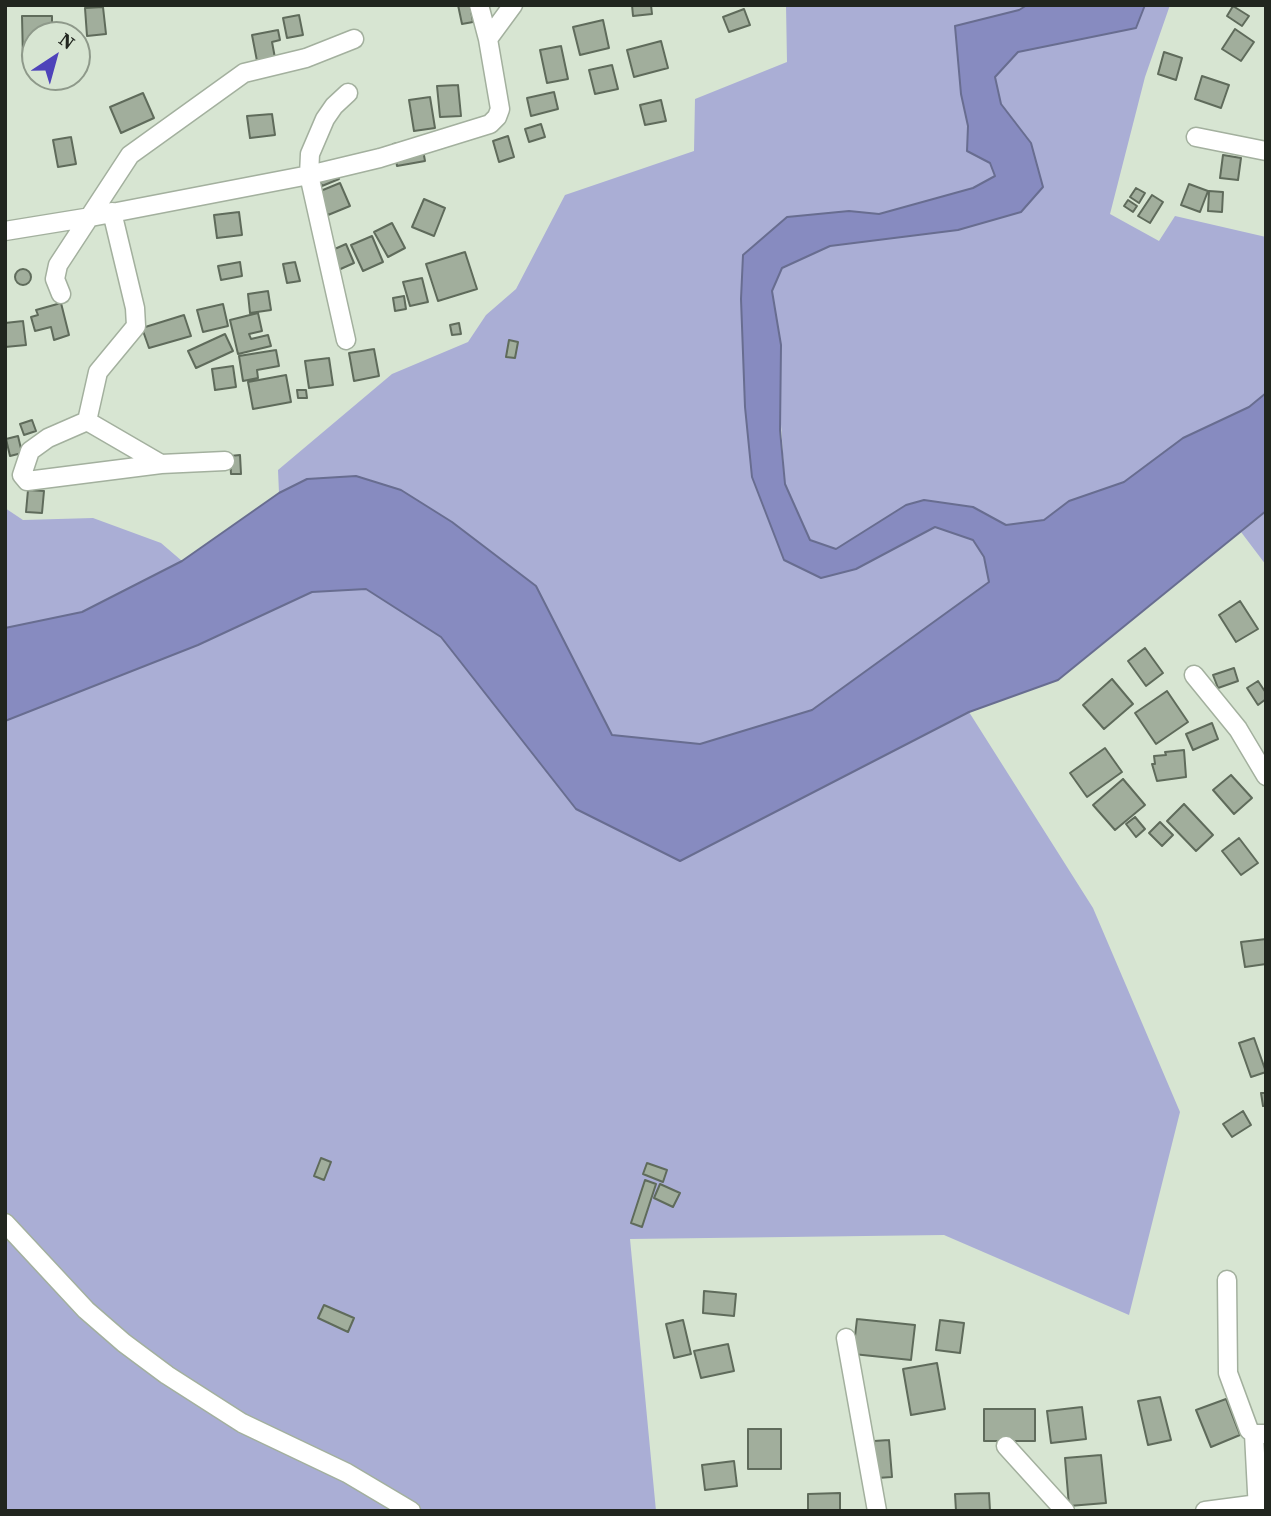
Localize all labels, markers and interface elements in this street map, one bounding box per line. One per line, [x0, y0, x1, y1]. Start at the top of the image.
north arrow [21, 21, 91, 91]
text: N [54, 26, 80, 55]

